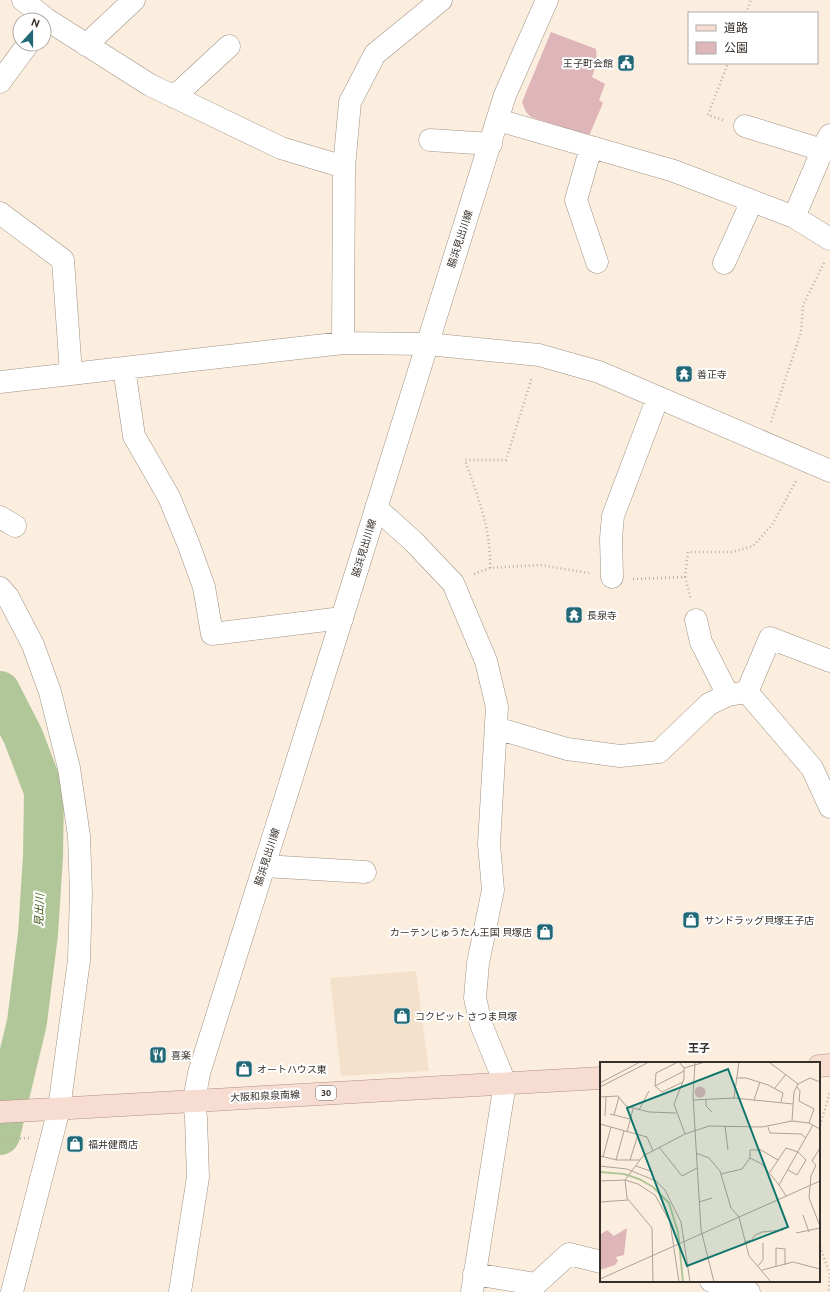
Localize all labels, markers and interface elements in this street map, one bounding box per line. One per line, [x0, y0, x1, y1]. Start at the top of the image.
north arrow [12, 12, 52, 52]
legend [688, 12, 818, 64]
text: N [30, 16, 42, 30]
text: 道路 [724, 21, 748, 34]
text: 公園 [724, 41, 748, 54]
public building icon: 王子町会館 [616, 53, 636, 73]
place label: 王子町会館 [563, 58, 613, 69]
street label: 脇浜見出川線 [445, 209, 475, 269]
temple icon: 善正寺 [674, 364, 694, 384]
place label: 善正寺 [697, 369, 727, 380]
street label: 脇浜見出川線 [350, 518, 378, 578]
temple icon: 長泉寺 [564, 605, 584, 625]
place label: 長泉寺 [587, 610, 617, 621]
street label: 脇浜見出川線 [252, 827, 282, 887]
water label: 見出川 [32, 892, 46, 927]
shop icon: サンドラッグ貝塚王子店 [681, 910, 701, 930]
place label: サンドラッグ貝塚王子店 [704, 915, 814, 926]
shop icon: カーテンじゅうたん王国 貝塚店 [535, 922, 555, 942]
place label: カーテンじゅうたん王国 貝塚店 [390, 927, 532, 938]
shop icon: コクピット さつま貝塚 [392, 1006, 412, 1026]
place label: コクピット さつま貝塚 [415, 1011, 517, 1022]
district label: 王子 [688, 1042, 710, 1054]
restaurant icon: 喜楽 [148, 1045, 168, 1065]
place label: 喜楽 [171, 1050, 191, 1061]
shop icon: オートハウス東 [234, 1059, 254, 1079]
inset map [600, 1062, 820, 1282]
place label: オートハウス東 [257, 1064, 327, 1075]
road number: 30 [316, 1086, 336, 1100]
street label: 大阪和泉泉南線 [230, 1089, 300, 1103]
shop icon: 福井健商店 [65, 1134, 85, 1154]
place label: 福井健商店 [88, 1139, 138, 1150]

